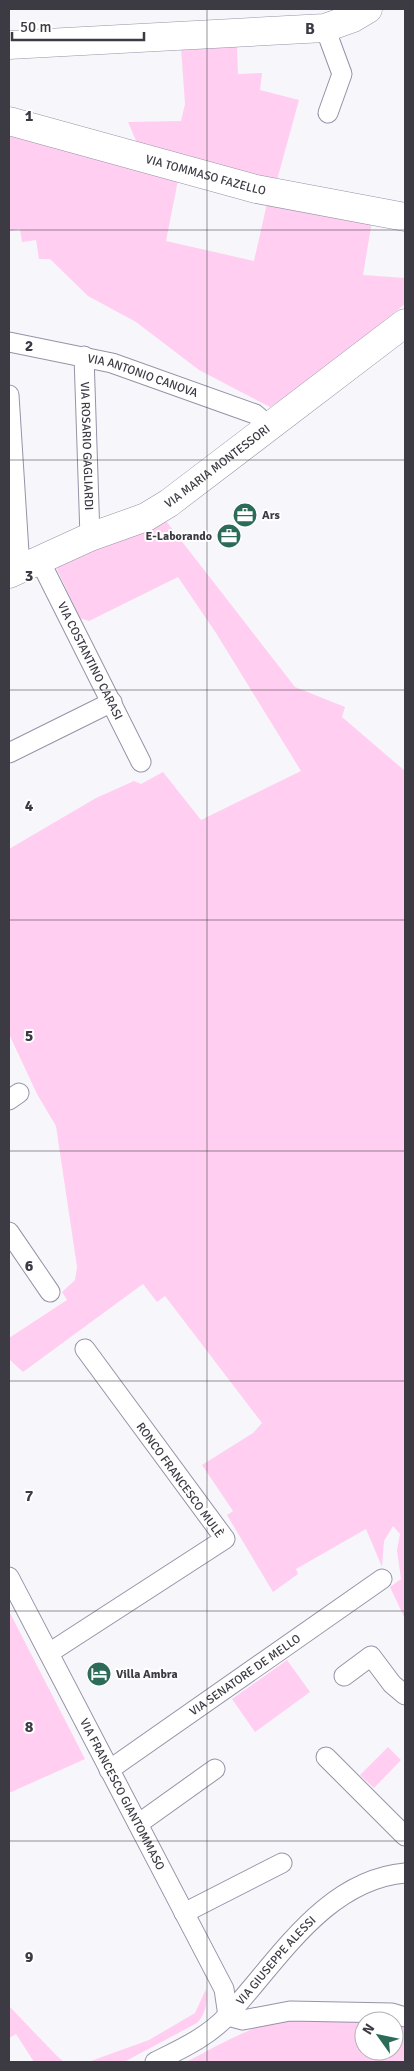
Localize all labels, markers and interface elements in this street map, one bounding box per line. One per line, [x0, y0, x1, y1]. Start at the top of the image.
scale bar [12, 10, 145, 42]
text: 50 m [20, 18, 51, 36]
text: B [305, 19, 315, 39]
text: 1 [25, 106, 34, 126]
street label: VIA TOMMASO FAZELLO [144, 152, 267, 199]
text: 2 [25, 336, 33, 356]
street label: VIA ANTONIO CANOVA [86, 351, 200, 401]
street label: VIA ROSARIO GAGLIARDI [77, 381, 96, 511]
street label: VIA MARIA MONTESSORI [162, 422, 273, 512]
office icon: Ars [232, 502, 258, 528]
place label: Ars [262, 508, 280, 523]
office icon: E-Laborando [216, 523, 242, 549]
place label: E-Laborando [145, 529, 212, 544]
text: 3 [25, 566, 33, 586]
street label: VIA COSTANTINO CARASI [54, 600, 126, 723]
text: 4 [25, 796, 34, 816]
text: 5 [25, 1026, 33, 1046]
text: 6 [25, 1256, 34, 1276]
street label: RONCO FRANCESCO MULÈ [133, 1420, 227, 1541]
text: 7 [25, 1486, 34, 1506]
street label: VIA SENATORE DE MELLO [187, 1631, 304, 1719]
hotel icon: Villa Ambra [86, 1661, 112, 1687]
place label: Villa Ambra [116, 1667, 178, 1682]
street label: VIA FRANCESCO GIANTOMMASO [76, 1716, 168, 1873]
text: 8 [25, 1717, 34, 1737]
street label: VIA GIUSEPPE ALESSI [233, 1913, 319, 2008]
text: 9 [25, 1947, 34, 1967]
north arrow [354, 2011, 404, 2061]
text: N [359, 2020, 378, 2038]

